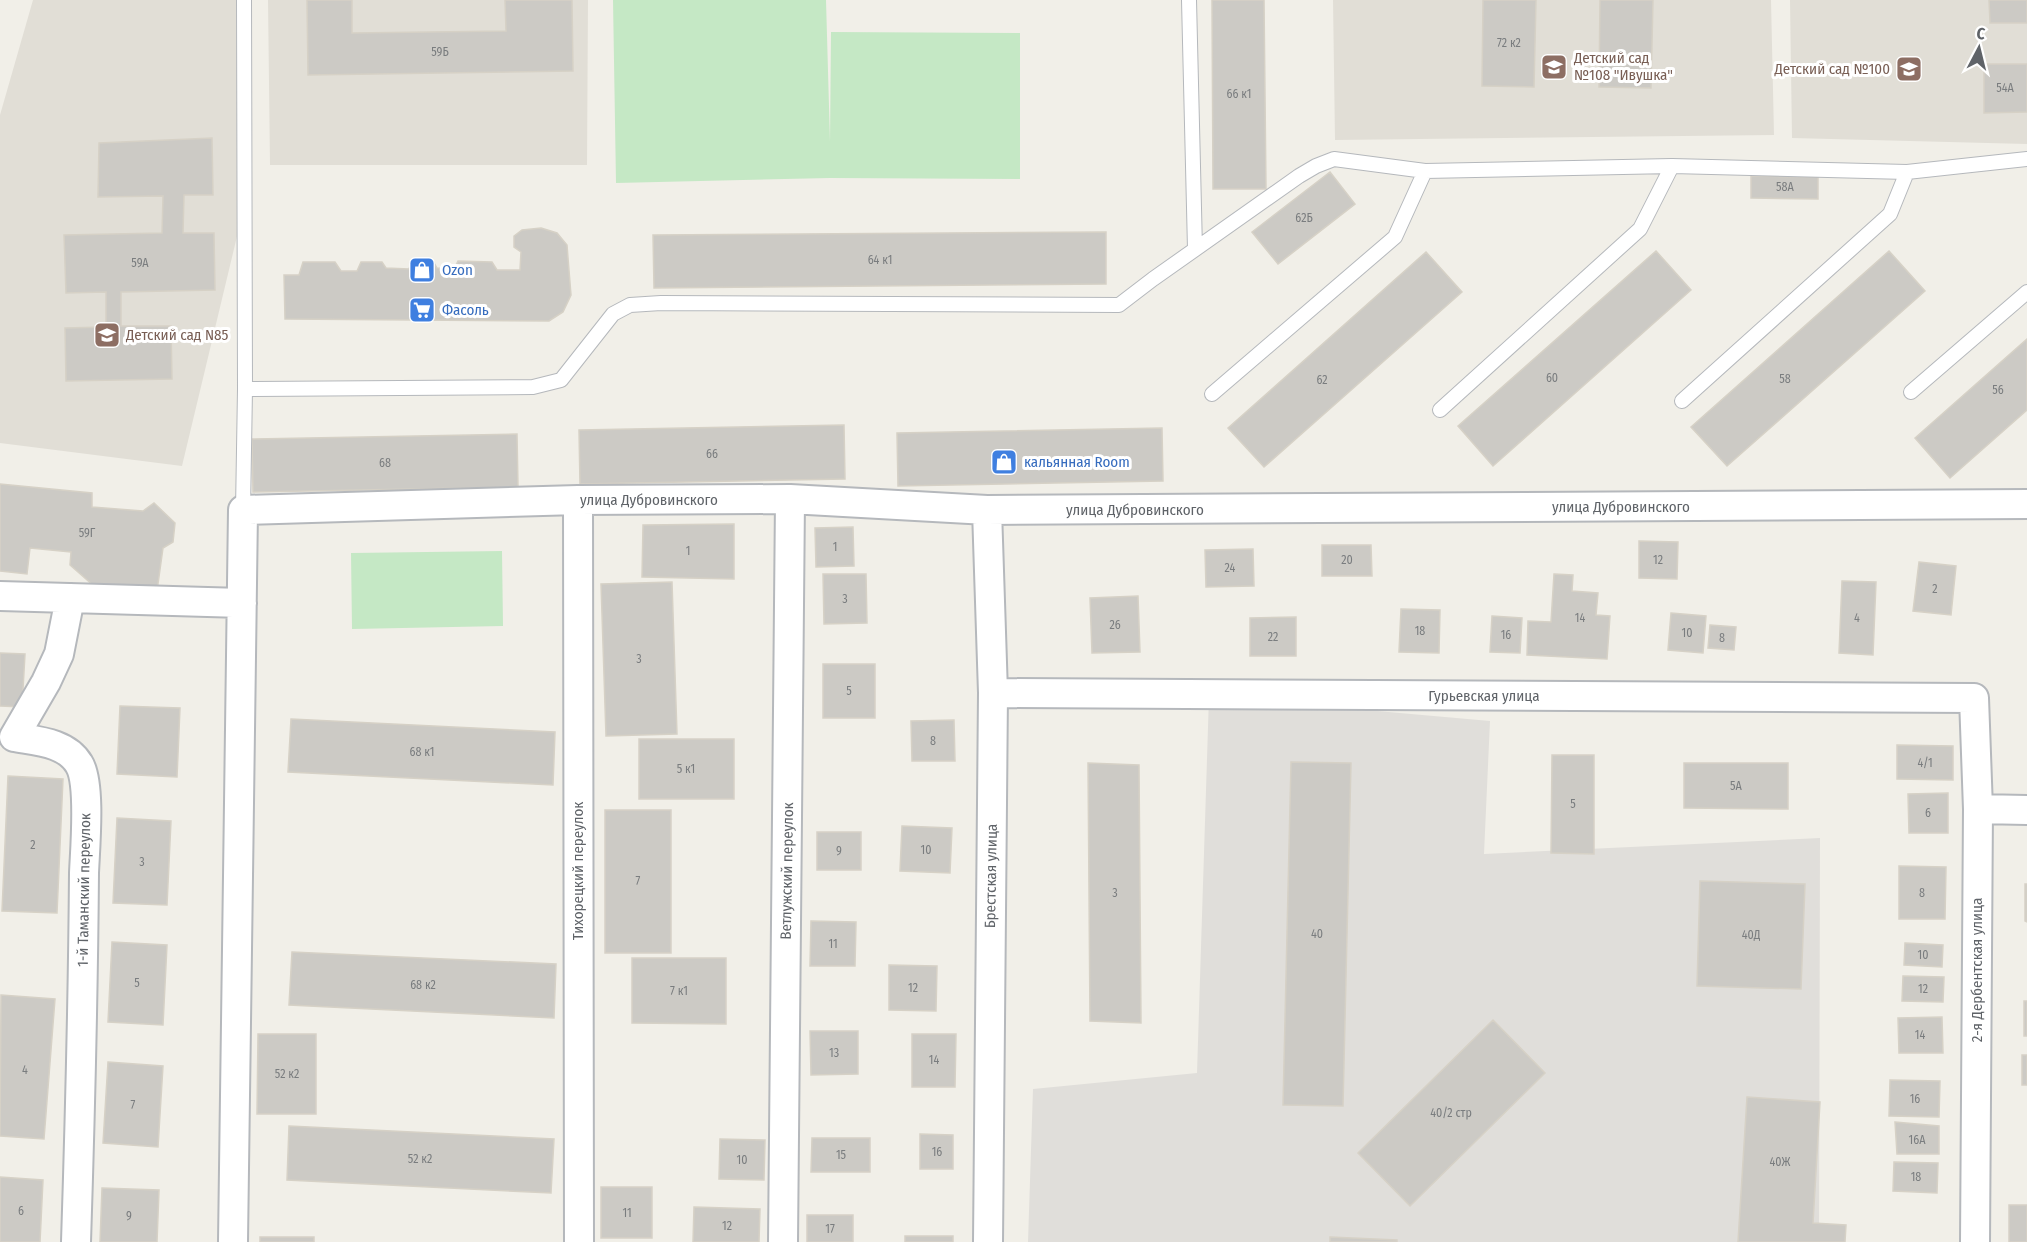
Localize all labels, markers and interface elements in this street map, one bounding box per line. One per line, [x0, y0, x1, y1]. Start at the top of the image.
north arrow [1949, 18, 2009, 78]
text: С [1975, 24, 1987, 44]
house number: 72 к2 [1497, 36, 1521, 50]
house number: 59Б [431, 45, 449, 59]
place label: Детский сад №108 "Ивушка" [1573, 49, 1673, 84]
school or university icon: Детский сад №108 "Ивушка" [1539, 52, 1569, 82]
school or university icon: Детский сад №100 [1894, 54, 1924, 84]
place label: Детский сад №100 [1774, 60, 1890, 78]
house number: 54А [1996, 81, 2014, 95]
house number: 66 к1 [1227, 87, 1251, 101]
house number: 58А [1776, 180, 1795, 194]
house number: 62Б [1295, 211, 1313, 225]
house number: 64 к1 [868, 253, 892, 267]
shop icon: Ozon [407, 255, 437, 285]
house number: 59А [131, 256, 149, 270]
place label: Ozon [442, 261, 473, 279]
supermarket icon: Фасоль [407, 295, 437, 325]
place label: Фасоль [442, 301, 489, 319]
school or university icon: Детский сад N85 [92, 320, 122, 350]
place label: Детский сад N85 [125, 326, 229, 344]
house number: 60 [1546, 371, 1558, 385]
house number: 58 [1779, 372, 1791, 386]
house number: 62 [1316, 373, 1328, 387]
house number: 56 [1992, 383, 2004, 397]
house number: 66 [706, 447, 718, 461]
shop icon: кальянная Room [989, 447, 1019, 477]
place label: кальянная Room [1024, 453, 1130, 471]
house number: 68 [379, 456, 391, 470]
street label: улица Дубровинского [580, 491, 718, 509]
street label: улица Дубровинского [1552, 498, 1690, 516]
street label: улица Дубровинского [1066, 501, 1204, 519]
house number: 59Г [79, 526, 96, 540]
house number: 1 [833, 540, 837, 554]
house number: 1 [686, 544, 690, 558]
house number: 20 [1341, 553, 1353, 567]
house number: 12 [1653, 553, 1663, 567]
house number: 24 [1225, 561, 1236, 575]
house number: 2 [1932, 582, 1938, 596]
house number: 3 [842, 592, 848, 606]
house number: 14 [1575, 611, 1585, 625]
house number: 4 [1854, 611, 1860, 625]
house number: 26 [1109, 618, 1121, 632]
house number: 18 [1415, 624, 1425, 638]
house number: 10 [1682, 626, 1692, 640]
house number: 16 [1501, 628, 1511, 642]
house number: 22 [1268, 630, 1278, 644]
house number: 8 [1719, 631, 1725, 645]
house number: 3 [636, 652, 642, 666]
house number: 5 [846, 684, 852, 698]
street label: Гурьевская улица [1428, 687, 1540, 705]
house number: 8 [930, 734, 936, 748]
house number: 68 к1 [410, 745, 434, 759]
house number: 4/1 [1917, 756, 1933, 770]
house number: 5 к1 [677, 762, 695, 776]
house number: 5А [1730, 779, 1743, 793]
house number: 5 [1570, 797, 1576, 811]
street label: Тихорецкий переулок [569, 802, 587, 940]
street label: Ветлужский переулок [777, 802, 797, 940]
house number: 6 [1925, 806, 1931, 820]
street label: 1-й Таманский переулок [74, 813, 94, 967]
street label: Брестская улица [981, 824, 1001, 928]
house number: 2 [30, 838, 36, 852]
house number: 10 [921, 843, 931, 857]
house number: 9 [836, 844, 842, 858]
house number: 3 [139, 855, 145, 869]
house number: 7 [636, 874, 641, 888]
house number: 3 [1112, 886, 1118, 900]
house number: 8 [1919, 886, 1925, 900]
street label: 2-я Дербентская улица [1968, 898, 1986, 1042]
house number: 40 [1311, 927, 1323, 941]
house number: 40Д [1742, 928, 1761, 942]
house number: 11 [828, 937, 838, 951]
house number: 10 [1918, 948, 1928, 962]
house number: 5 [134, 976, 140, 990]
house number: 68 к2 [410, 978, 436, 992]
house number: 12 [908, 981, 918, 995]
house number: 12 [1918, 982, 1928, 996]
house number: 7 к1 [670, 984, 688, 998]
house number: 14 [1915, 1028, 1925, 1042]
house number: 13 [829, 1046, 839, 1060]
house number: 14 [929, 1053, 939, 1067]
house number: 4 [22, 1063, 28, 1077]
house number: 52 к2 [275, 1067, 299, 1081]
house number: 16 [1910, 1092, 1920, 1106]
house number: 7 [131, 1098, 136, 1112]
house number: 40/2 стр [1430, 1106, 1472, 1120]
house number: 16А [1909, 1133, 1926, 1147]
house number: 16 [932, 1145, 942, 1159]
house number: 15 [836, 1148, 847, 1162]
house number: 52 к2 [408, 1152, 432, 1166]
house number: 10 [737, 1153, 747, 1167]
house number: 40Ж [1770, 1155, 1791, 1169]
house number: 18 [1911, 1170, 1921, 1184]
house number: 6 [18, 1204, 24, 1218]
house number: 11 [622, 1206, 632, 1220]
house number: 9 [126, 1209, 132, 1223]
house number: 12 [722, 1219, 732, 1233]
house number: 17 [825, 1222, 835, 1236]

